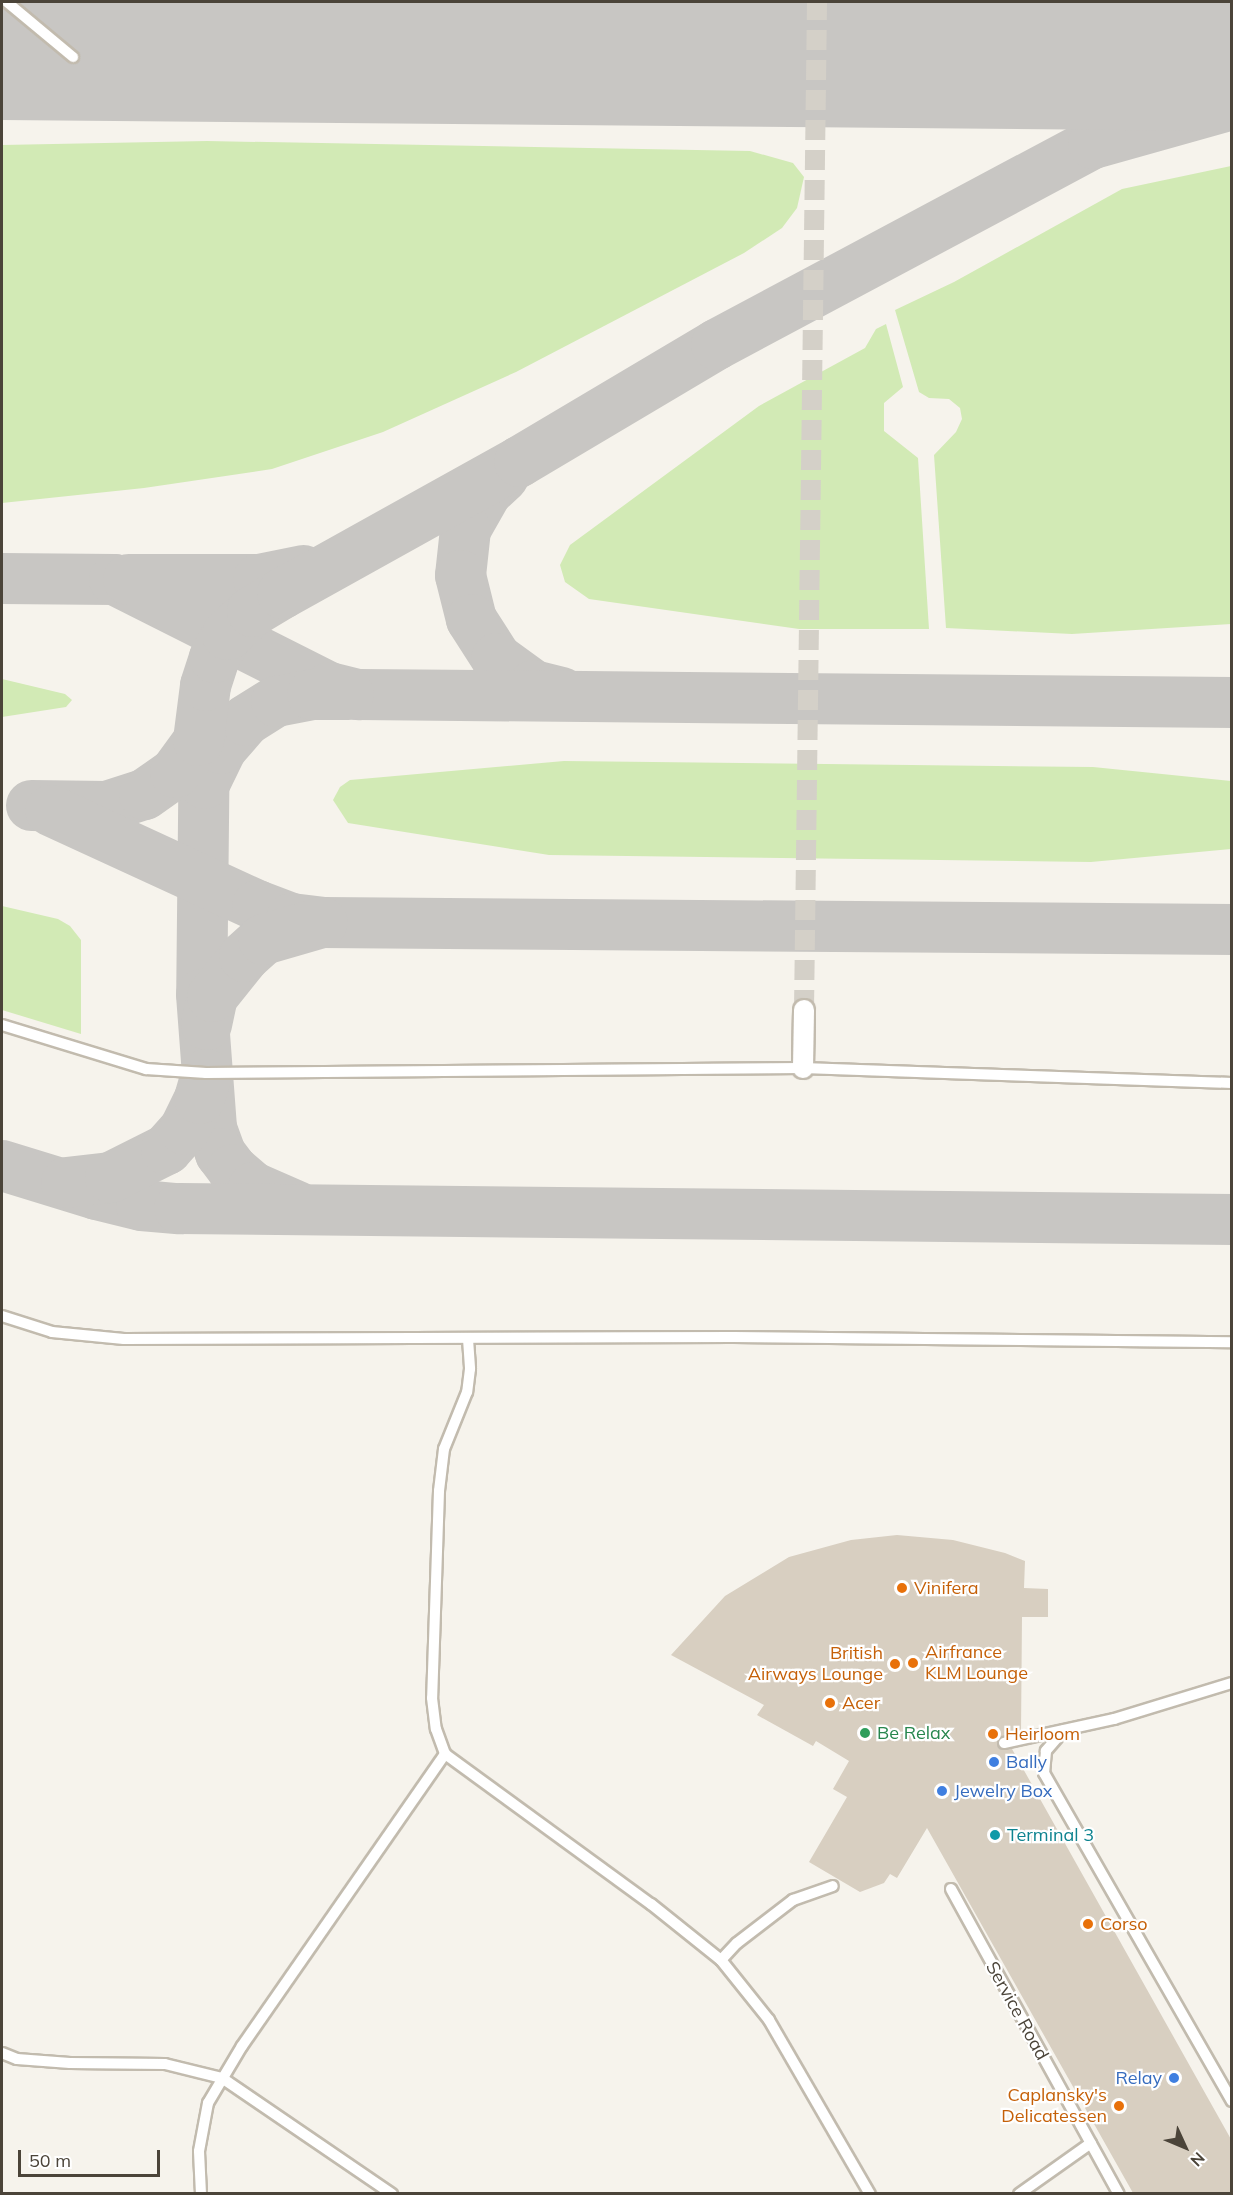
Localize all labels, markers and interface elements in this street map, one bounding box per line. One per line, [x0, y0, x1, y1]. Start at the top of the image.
place label: Vinifera [914, 1577, 979, 1599]
marker: Vinifera [895, 1581, 909, 1595]
place label: Airfrance KLM Lounge [925, 1642, 1028, 1684]
place label: British Airways Lounge [748, 1643, 883, 1686]
marker: Airfrance KLM Lounge [906, 1656, 920, 1670]
marker: British Airways Lounge [888, 1657, 902, 1671]
place label: Acer [842, 1692, 880, 1714]
marker: Acer [823, 1696, 837, 1710]
place label: Be Relax [877, 1722, 950, 1744]
place label: Heirloom [1005, 1723, 1080, 1745]
marker: Be Relax [858, 1726, 872, 1740]
marker: Heirloom [986, 1727, 1000, 1741]
place label: Bally [1006, 1751, 1047, 1773]
marker: Bally [987, 1755, 1001, 1769]
place label: Jewelry Box [954, 1780, 1052, 1802]
marker: Jewelry Box [935, 1784, 949, 1798]
place label: Terminal 3 [1007, 1824, 1094, 1846]
marker: Terminal 3 [988, 1828, 1002, 1842]
place label: Corso [1100, 1913, 1148, 1935]
marker: Corso [1081, 1917, 1095, 1931]
street label: Service Road [981, 1958, 1053, 2064]
place label: Relay [1115, 2067, 1162, 2089]
marker: Relay [1167, 2071, 1181, 2085]
place label: Caplansky's Delicatessen [1001, 2085, 1107, 2128]
marker: Caplansky's Delicatessen [1112, 2099, 1126, 2113]
north arrow [1155, 2117, 1215, 2177]
scale bar [21, 2138, 164, 2176]
text: N [1187, 2148, 1209, 2171]
text: 50 m [29, 2149, 71, 2172]

